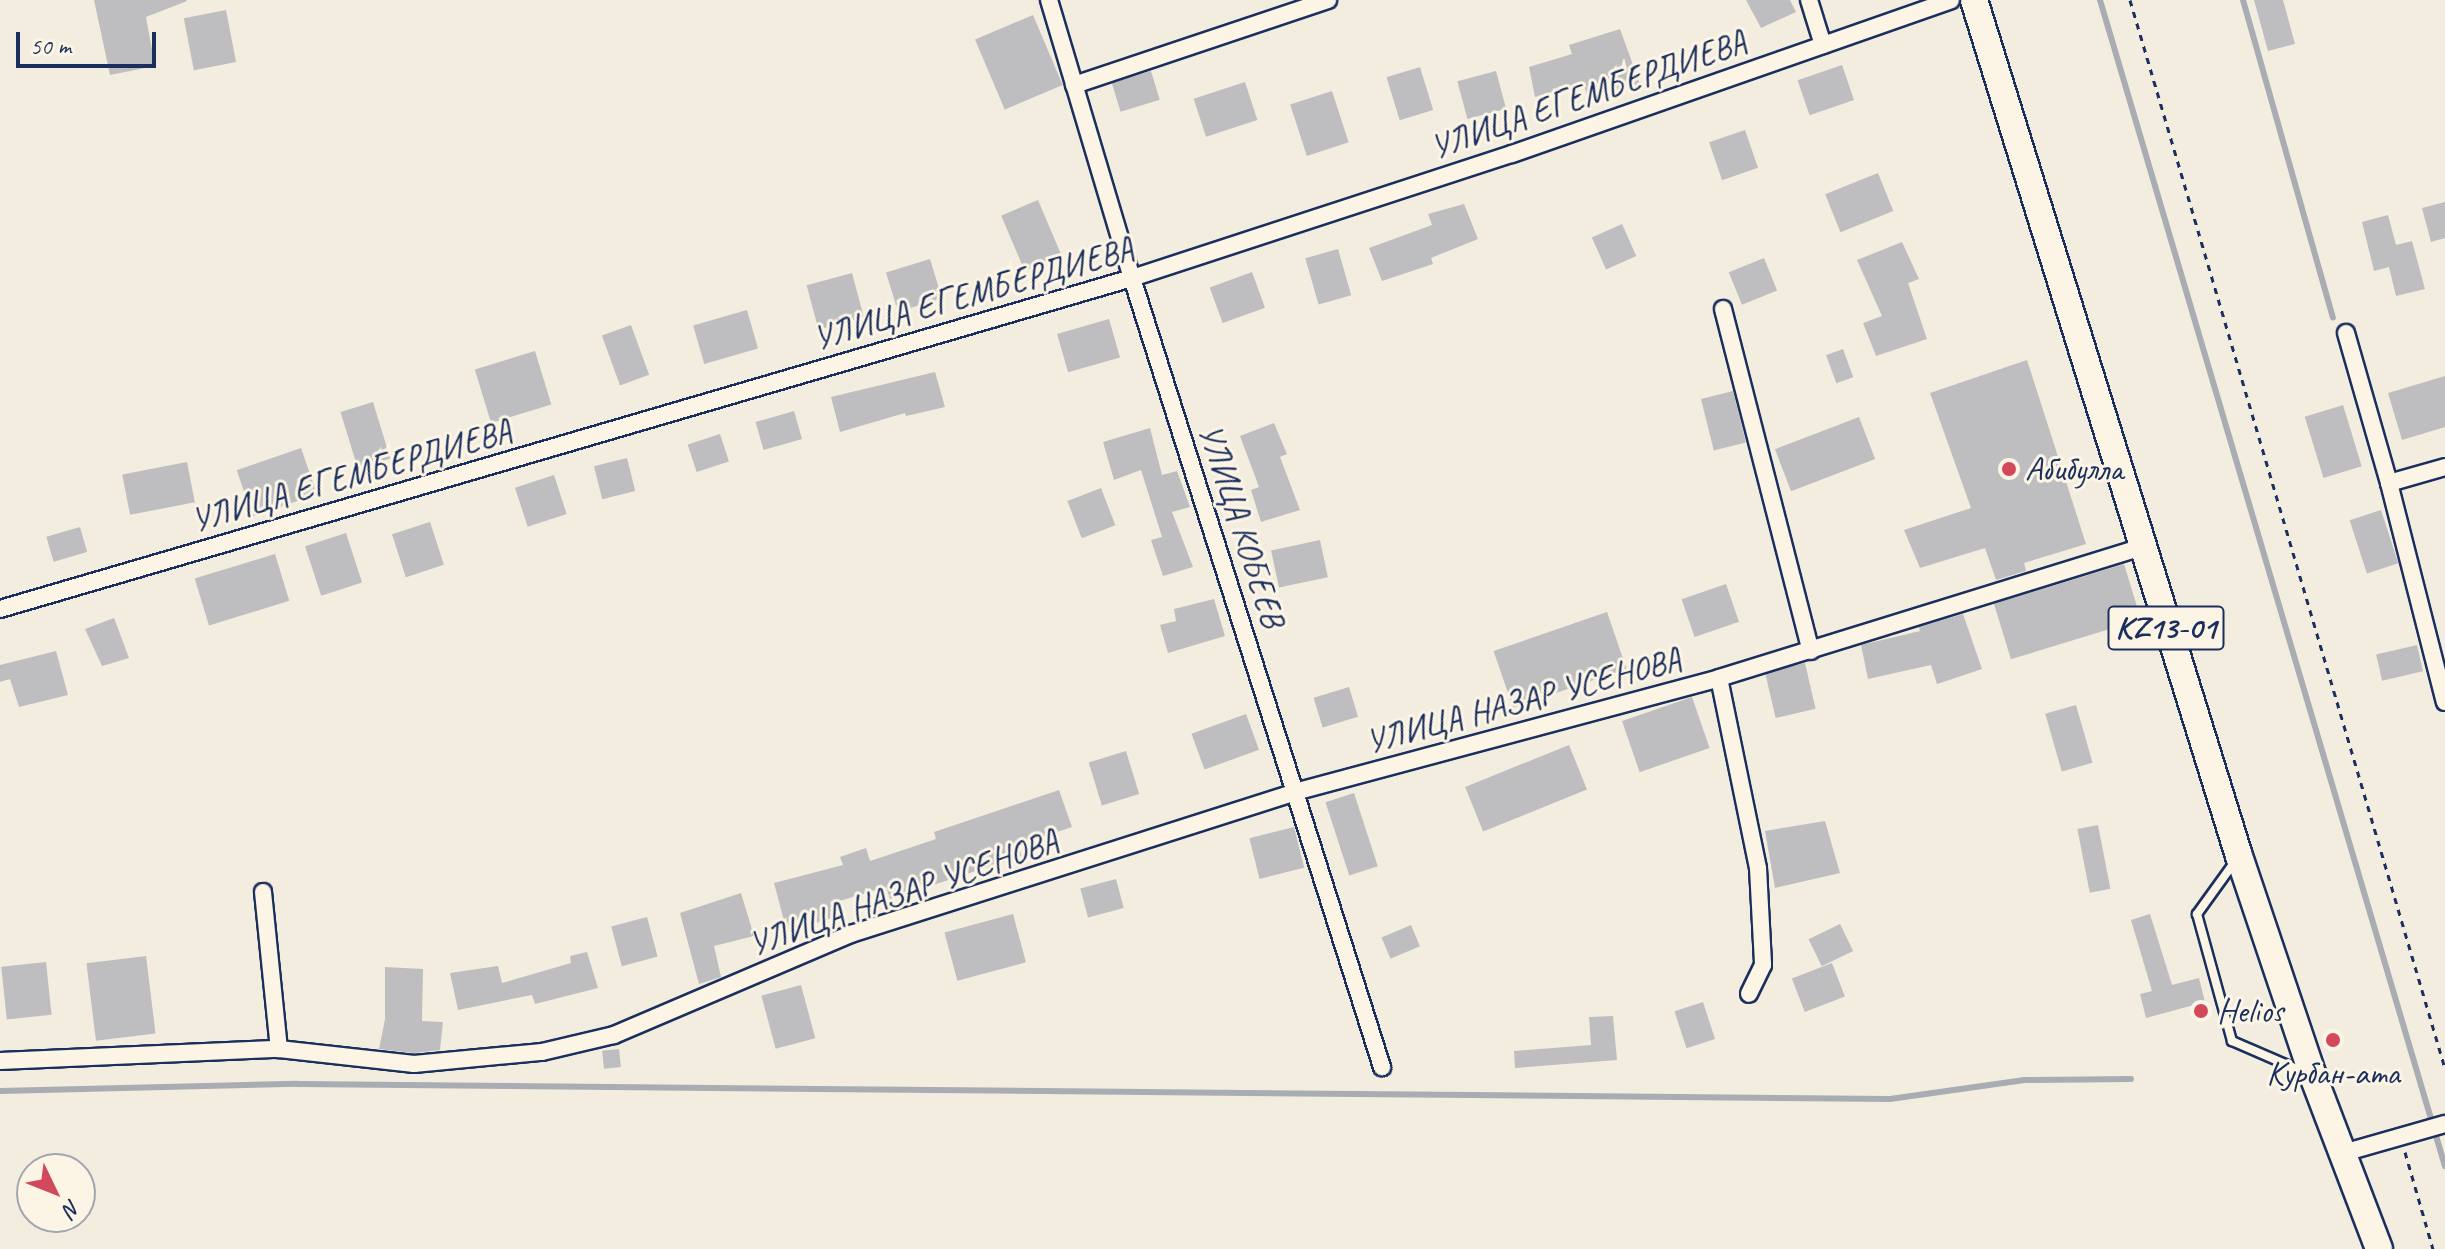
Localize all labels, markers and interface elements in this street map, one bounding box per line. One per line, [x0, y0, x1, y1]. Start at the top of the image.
scale bar [20, 16, 160, 66]
street label: УЛИЦА ЕГЕМБЕРДИЕВА [1423, 20, 1753, 168]
text: 50 m [30, 31, 71, 61]
street label: УЛИЦА ЕГЕМБЕРДИЕВА [807, 227, 1139, 359]
street label: УЛИЦА ЕГЕМБЕРДИЕВА [185, 409, 517, 541]
street label: УЛИЦА КОБЕЕВ [1190, 418, 1294, 632]
place label: Абибулла [2025, 449, 2123, 489]
marker: Абибулла [2000, 460, 2018, 478]
road number: KZ13-01 [2106, 600, 2226, 656]
street label: УЛИЦА НАЗАР УСЕНОВА [1362, 639, 1684, 761]
street label: УЛИЦА НАЗАР УСЕНОВА [744, 820, 1062, 964]
place label: Helios [2217, 991, 2283, 1031]
marker: Helios [2192, 1002, 2210, 1020]
marker: Курбан-ата [2324, 1031, 2342, 1049]
place label: Курбан-ата [2266, 1053, 2400, 1093]
north arrow [16, 1153, 96, 1233]
text: N [57, 1193, 87, 1223]

